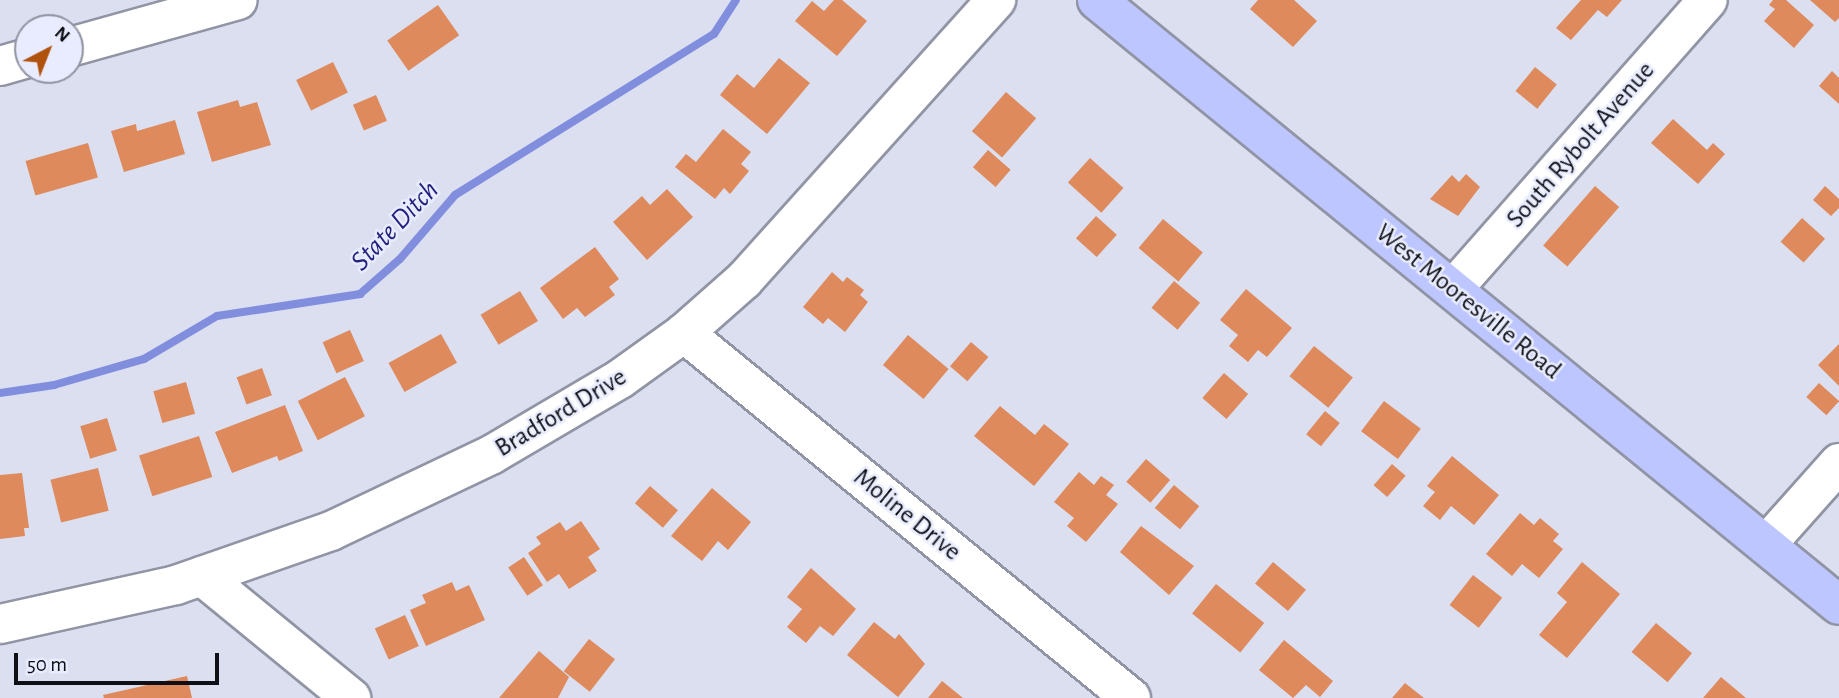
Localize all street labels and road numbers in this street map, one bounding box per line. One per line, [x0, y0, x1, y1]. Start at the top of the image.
street label: South Rybolt Avenue [1500, 56, 1662, 234]
street label: West Mooresville Road [1369, 218, 1567, 386]
street label: Bradford Drive [490, 362, 632, 464]
street label: Moline Drive [847, 462, 967, 568]

